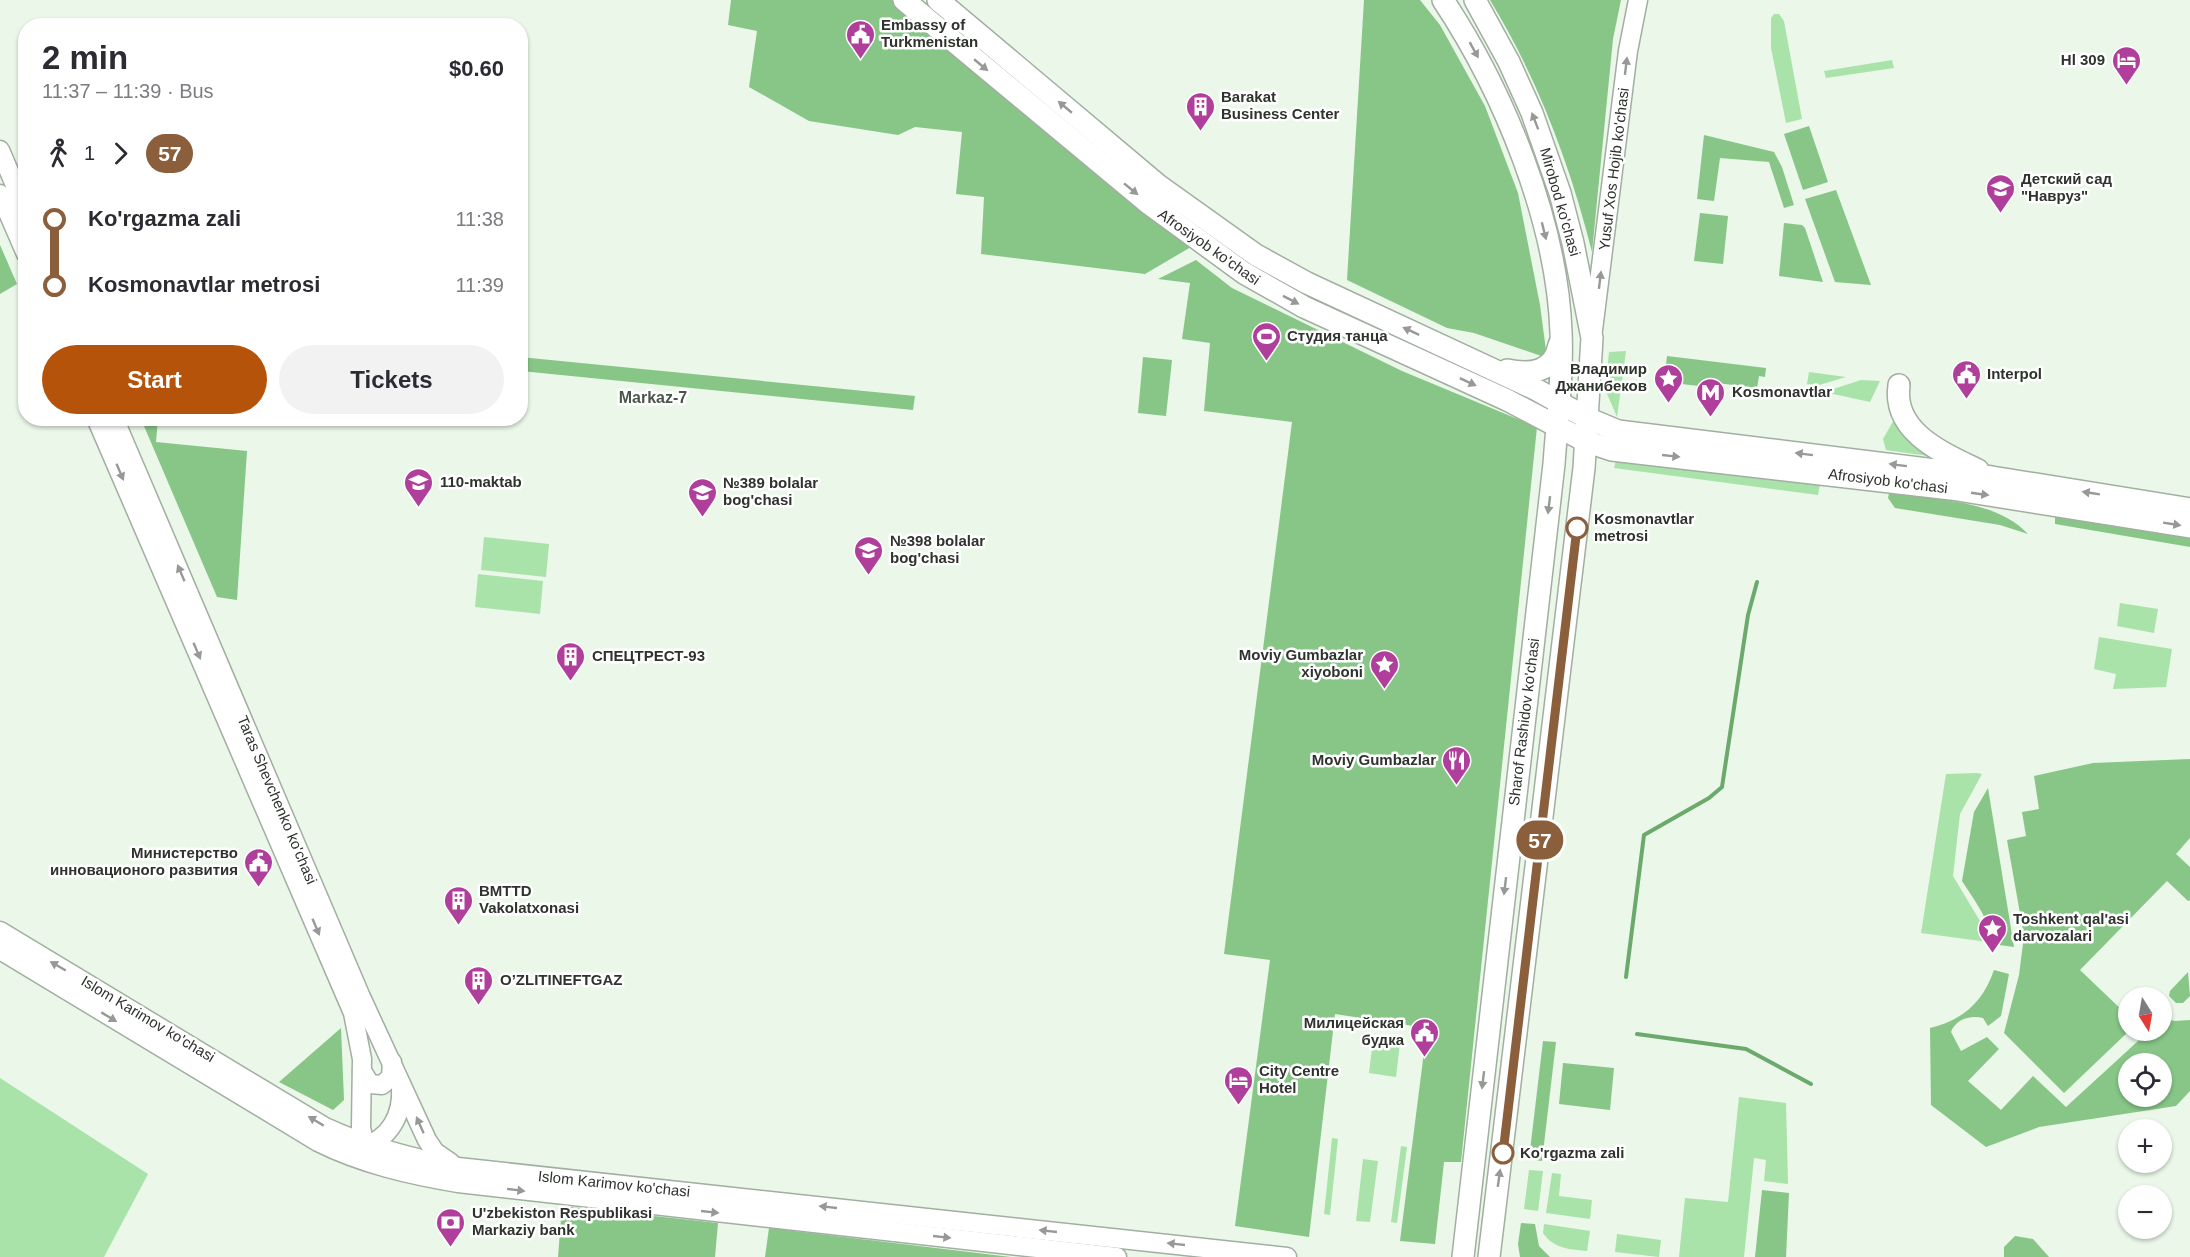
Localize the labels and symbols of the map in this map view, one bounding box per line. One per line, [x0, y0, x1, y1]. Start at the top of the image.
place label: Embassy of Turkmenistan [881, 16, 978, 50]
public building icon: Embassy of Turkmenistan [844, 18, 876, 60]
one-way arrow [1469, 41, 1479, 58]
hotel icon: Hl 309 [2110, 44, 2142, 86]
place label: Hl 309 [2061, 51, 2105, 68]
one-way arrow [1621, 56, 1631, 75]
one-way arrow [973, 58, 989, 71]
street label: Yusuf Xos Hojib ko'chasi [1595, 87, 1632, 251]
place label: Barakat Business Center [1221, 88, 1340, 122]
building icon: Barakat Business Center [1184, 90, 1216, 132]
one-way arrow [1057, 100, 1073, 113]
one-way arrow [1530, 112, 1540, 130]
street label: Mirobod ko'chasi [1537, 146, 1584, 258]
place label: Детский сад "Навруз" [2021, 170, 2112, 204]
school or university icon: Детский сад "Навруз" [1984, 172, 2016, 214]
one-way arrow [1123, 183, 1139, 196]
street label: Afrosiyob ko'chasi [1155, 205, 1263, 288]
one-way arrow [1539, 222, 1549, 240]
one-way arrow [1595, 270, 1604, 289]
one-way arrow [1283, 295, 1300, 305]
sports icon: Студия танца [1250, 320, 1282, 362]
one-way arrow [1402, 326, 1419, 335]
place label: Студия танца [1287, 327, 1388, 344]
public building icon: Interpol [1950, 358, 1982, 400]
place label: Владимир Джанибеков [1556, 360, 1647, 394]
place icon: Владимир Джанибеков [1652, 362, 1684, 404]
place label: Interpol [1987, 365, 2042, 382]
metro station icon: Kosmonavtlar [1695, 376, 1727, 418]
one-way arrow [1459, 378, 1476, 387]
place label: Kosmonavtlar [1732, 383, 1832, 400]
district label: Markaz-7 [619, 389, 687, 406]
one-way arrow [1794, 449, 1813, 459]
one-way arrow [1661, 451, 1680, 461]
one-way arrow [1888, 461, 1907, 470]
one-way arrow [115, 464, 124, 481]
street label: Afrosiyob ko'chasi [1827, 465, 1949, 496]
school or university icon: 110-maktab [403, 466, 435, 508]
place label: 110-maktab [440, 473, 522, 490]
place label: №389 bolalar bog'chasi [723, 474, 818, 508]
school or university icon: №389 bolalar bog'chasi [686, 476, 718, 518]
one-way arrow [2081, 488, 2100, 497]
one-way arrow [1970, 489, 1989, 498]
one-way arrow [1544, 496, 1554, 515]
place label: Kosmonavtlar metrosi [1594, 510, 1694, 544]
marker: Kosmonavtlar metrosi [1566, 517, 1588, 539]
one-way arrow [2163, 520, 2182, 529]
place label: №398 bolalar bog'chasi [890, 532, 985, 566]
school or university icon: №398 bolalar bog'chasi [853, 534, 885, 576]
one-way arrow [177, 565, 186, 582]
street label: Sharof Rashidov ko'chasi [1505, 637, 1542, 807]
building icon: СПЕЦТРЕСТ-93 [555, 640, 587, 682]
one-way arrow [192, 643, 202, 661]
place label: Moviy Gumbazlar xiyoboni [1239, 646, 1363, 680]
place label: СПЕЦТРЕСТ-93 [592, 647, 705, 664]
place icon: Moviy Gumbazlar xiyoboni [1368, 648, 1400, 690]
street label: Taras Shevchenko ko'chasi [234, 713, 321, 887]
restaurant icon: Moviy Gumbazlar [1441, 744, 1473, 786]
place label: Moviy Gumbazlar [1312, 751, 1436, 768]
line badge: 57 [1513, 820, 1567, 860]
place label: Министерство инновационого развития [50, 844, 238, 878]
public building icon: Министерство инновационого развития [243, 846, 275, 888]
one-way arrow [1501, 877, 1510, 896]
place label: BMTTD Vakolatxonasi [479, 882, 579, 916]
building icon: BMTTD Vakolatxonasi [442, 884, 474, 926]
place label: Toshkent qal'asi darvozalari [2013, 910, 2129, 944]
place icon: Toshkent qal'asi darvozalari [1976, 912, 2008, 954]
one-way arrow [311, 918, 321, 936]
one-way arrow [49, 961, 66, 971]
building icon: O’ZLITINEFTGAZ [463, 964, 495, 1006]
place label: O’ZLITINEFTGAZ [500, 971, 622, 988]
street label: Islom Karimov ko'chasi [78, 972, 218, 1065]
north arrow [2118, 987, 2172, 1041]
one-way arrow [101, 1011, 117, 1022]
place label: Милицейская будка [1304, 1014, 1405, 1048]
public building icon: Милицейская будка [1409, 1016, 1441, 1058]
place label: City Centre Hotel [1259, 1062, 1339, 1096]
hotel icon: City Centre Hotel [1222, 1064, 1254, 1106]
one-way arrow [1478, 1071, 1488, 1090]
one-way arrow [307, 1115, 324, 1126]
one-way arrow [415, 1116, 425, 1134]
marker: Ko'rgazma zali [1492, 1142, 1514, 1164]
place label: Ko'rgazma zali [1520, 1144, 1624, 1161]
street label: Islom Karimov ko'chasi [537, 1167, 691, 1200]
one-way arrow [1495, 1169, 1504, 1188]
one-way arrow [507, 1185, 526, 1194]
one-way arrow [819, 1202, 838, 1212]
place label: U'zbekiston Respublikasi Markaziy bank [472, 1204, 652, 1238]
bank icon: U'zbekiston Respublikasi Markaziy bank [435, 1206, 467, 1248]
one-way arrow [701, 1207, 720, 1216]
one-way arrow [1039, 1226, 1058, 1236]
one-way arrow [933, 1233, 952, 1242]
one-way arrow [1166, 1240, 1185, 1249]

